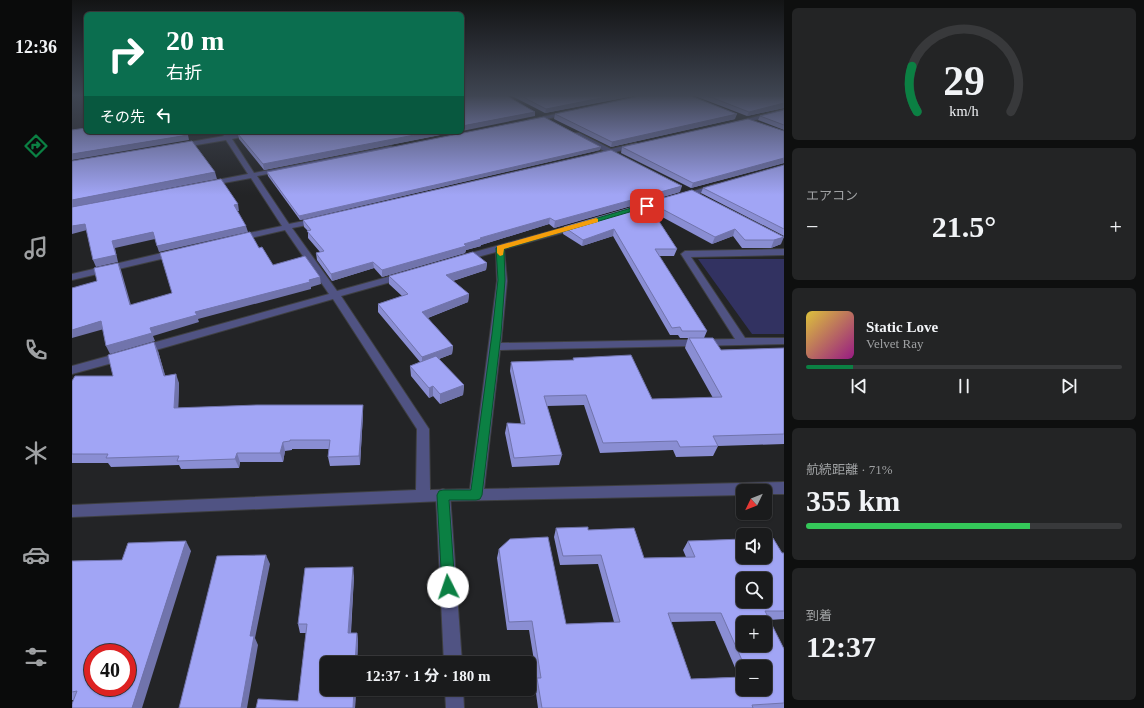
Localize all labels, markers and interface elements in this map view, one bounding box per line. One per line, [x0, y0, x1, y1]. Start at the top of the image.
text: 20 m [166, 25, 224, 56]
icon: right [100, 28, 152, 80]
text: 12:36 [15, 37, 57, 57]
text: 29 [943, 58, 985, 104]
text: 右折 [166, 63, 202, 83]
text: km/h [949, 103, 979, 119]
icon: left [153, 104, 175, 126]
text: その先 [100, 109, 145, 125]
icon: directions [22, 132, 50, 160]
text: エアコン [806, 188, 858, 203]
pin [630, 189, 664, 223]
icon: arrive [636, 195, 658, 217]
text: 21.5° [932, 210, 996, 243]
text: − [806, 214, 818, 239]
text: + [1110, 214, 1122, 239]
icon: music [22, 234, 50, 262]
text: Static Love [866, 319, 938, 335]
icon: phone [22, 336, 50, 364]
text: Velvet Ray [866, 336, 923, 351]
icon: previous [848, 375, 870, 397]
icon: pause [953, 375, 975, 397]
icon: next [1058, 375, 1080, 397]
icon: climate [22, 439, 50, 467]
text: 航続距離 · 71% [806, 462, 893, 477]
north arrow [736, 484, 772, 520]
map controls [736, 484, 772, 696]
text: 355 km [806, 484, 900, 517]
button: sound [736, 528, 772, 564]
icon: car [22, 541, 50, 569]
position arrow [427, 566, 469, 608]
button: search [736, 572, 772, 608]
text: 到着 [806, 608, 832, 623]
button: + [736, 616, 772, 652]
text: 12:37 [806, 630, 876, 663]
icon: filters [22, 643, 50, 671]
speed limit sign: 40 [84, 644, 136, 696]
button: − [736, 660, 772, 696]
text: 12:37 · 1 分 · 180 m [366, 668, 491, 684]

